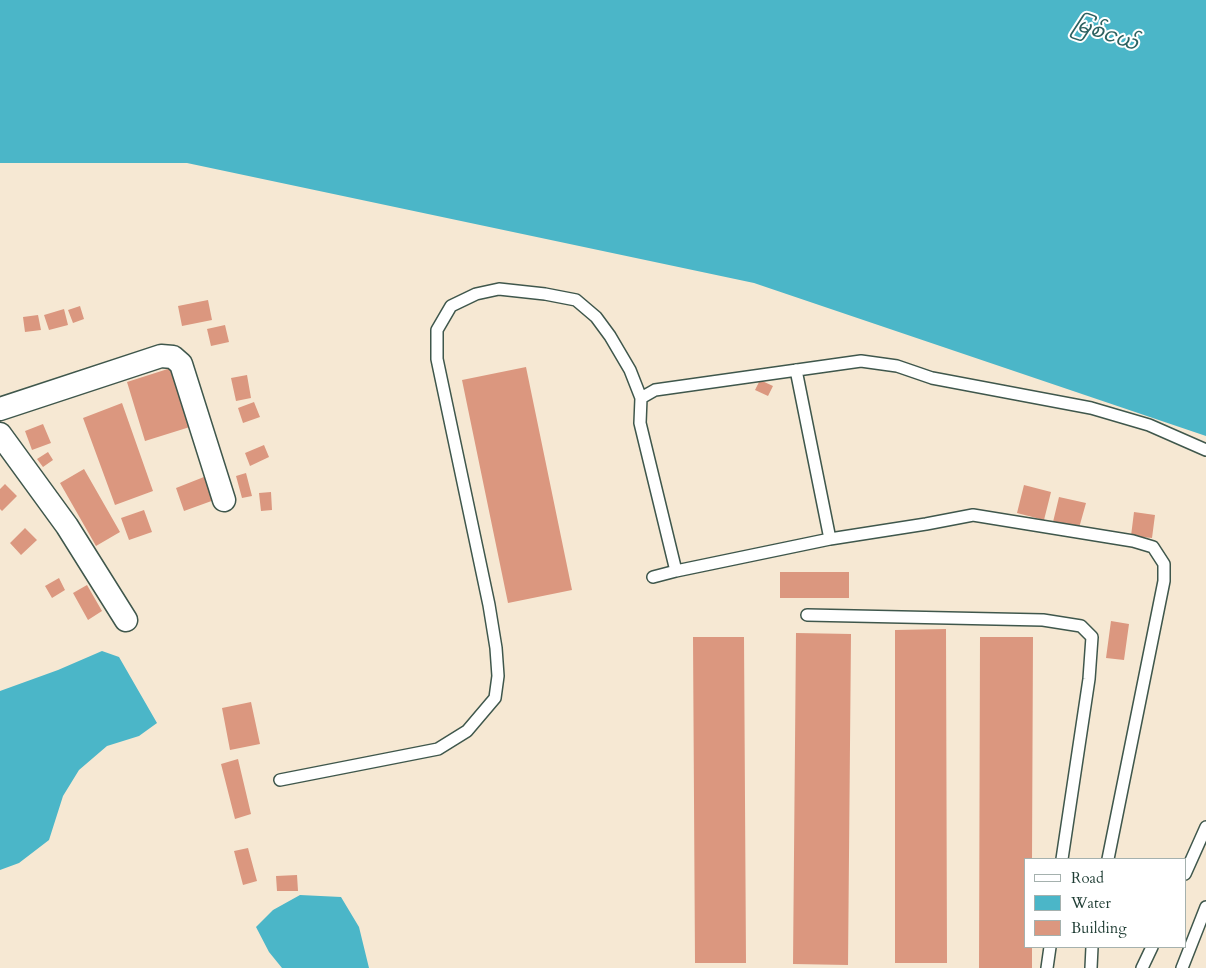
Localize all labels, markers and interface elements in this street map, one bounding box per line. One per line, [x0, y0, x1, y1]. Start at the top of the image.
water label: မြစ်ငယ် [1069, 13, 1141, 57]
legend [1024, 858, 1186, 948]
text: Road [1071, 868, 1104, 888]
text: Water [1071, 893, 1111, 913]
text: Building [1071, 918, 1127, 938]

